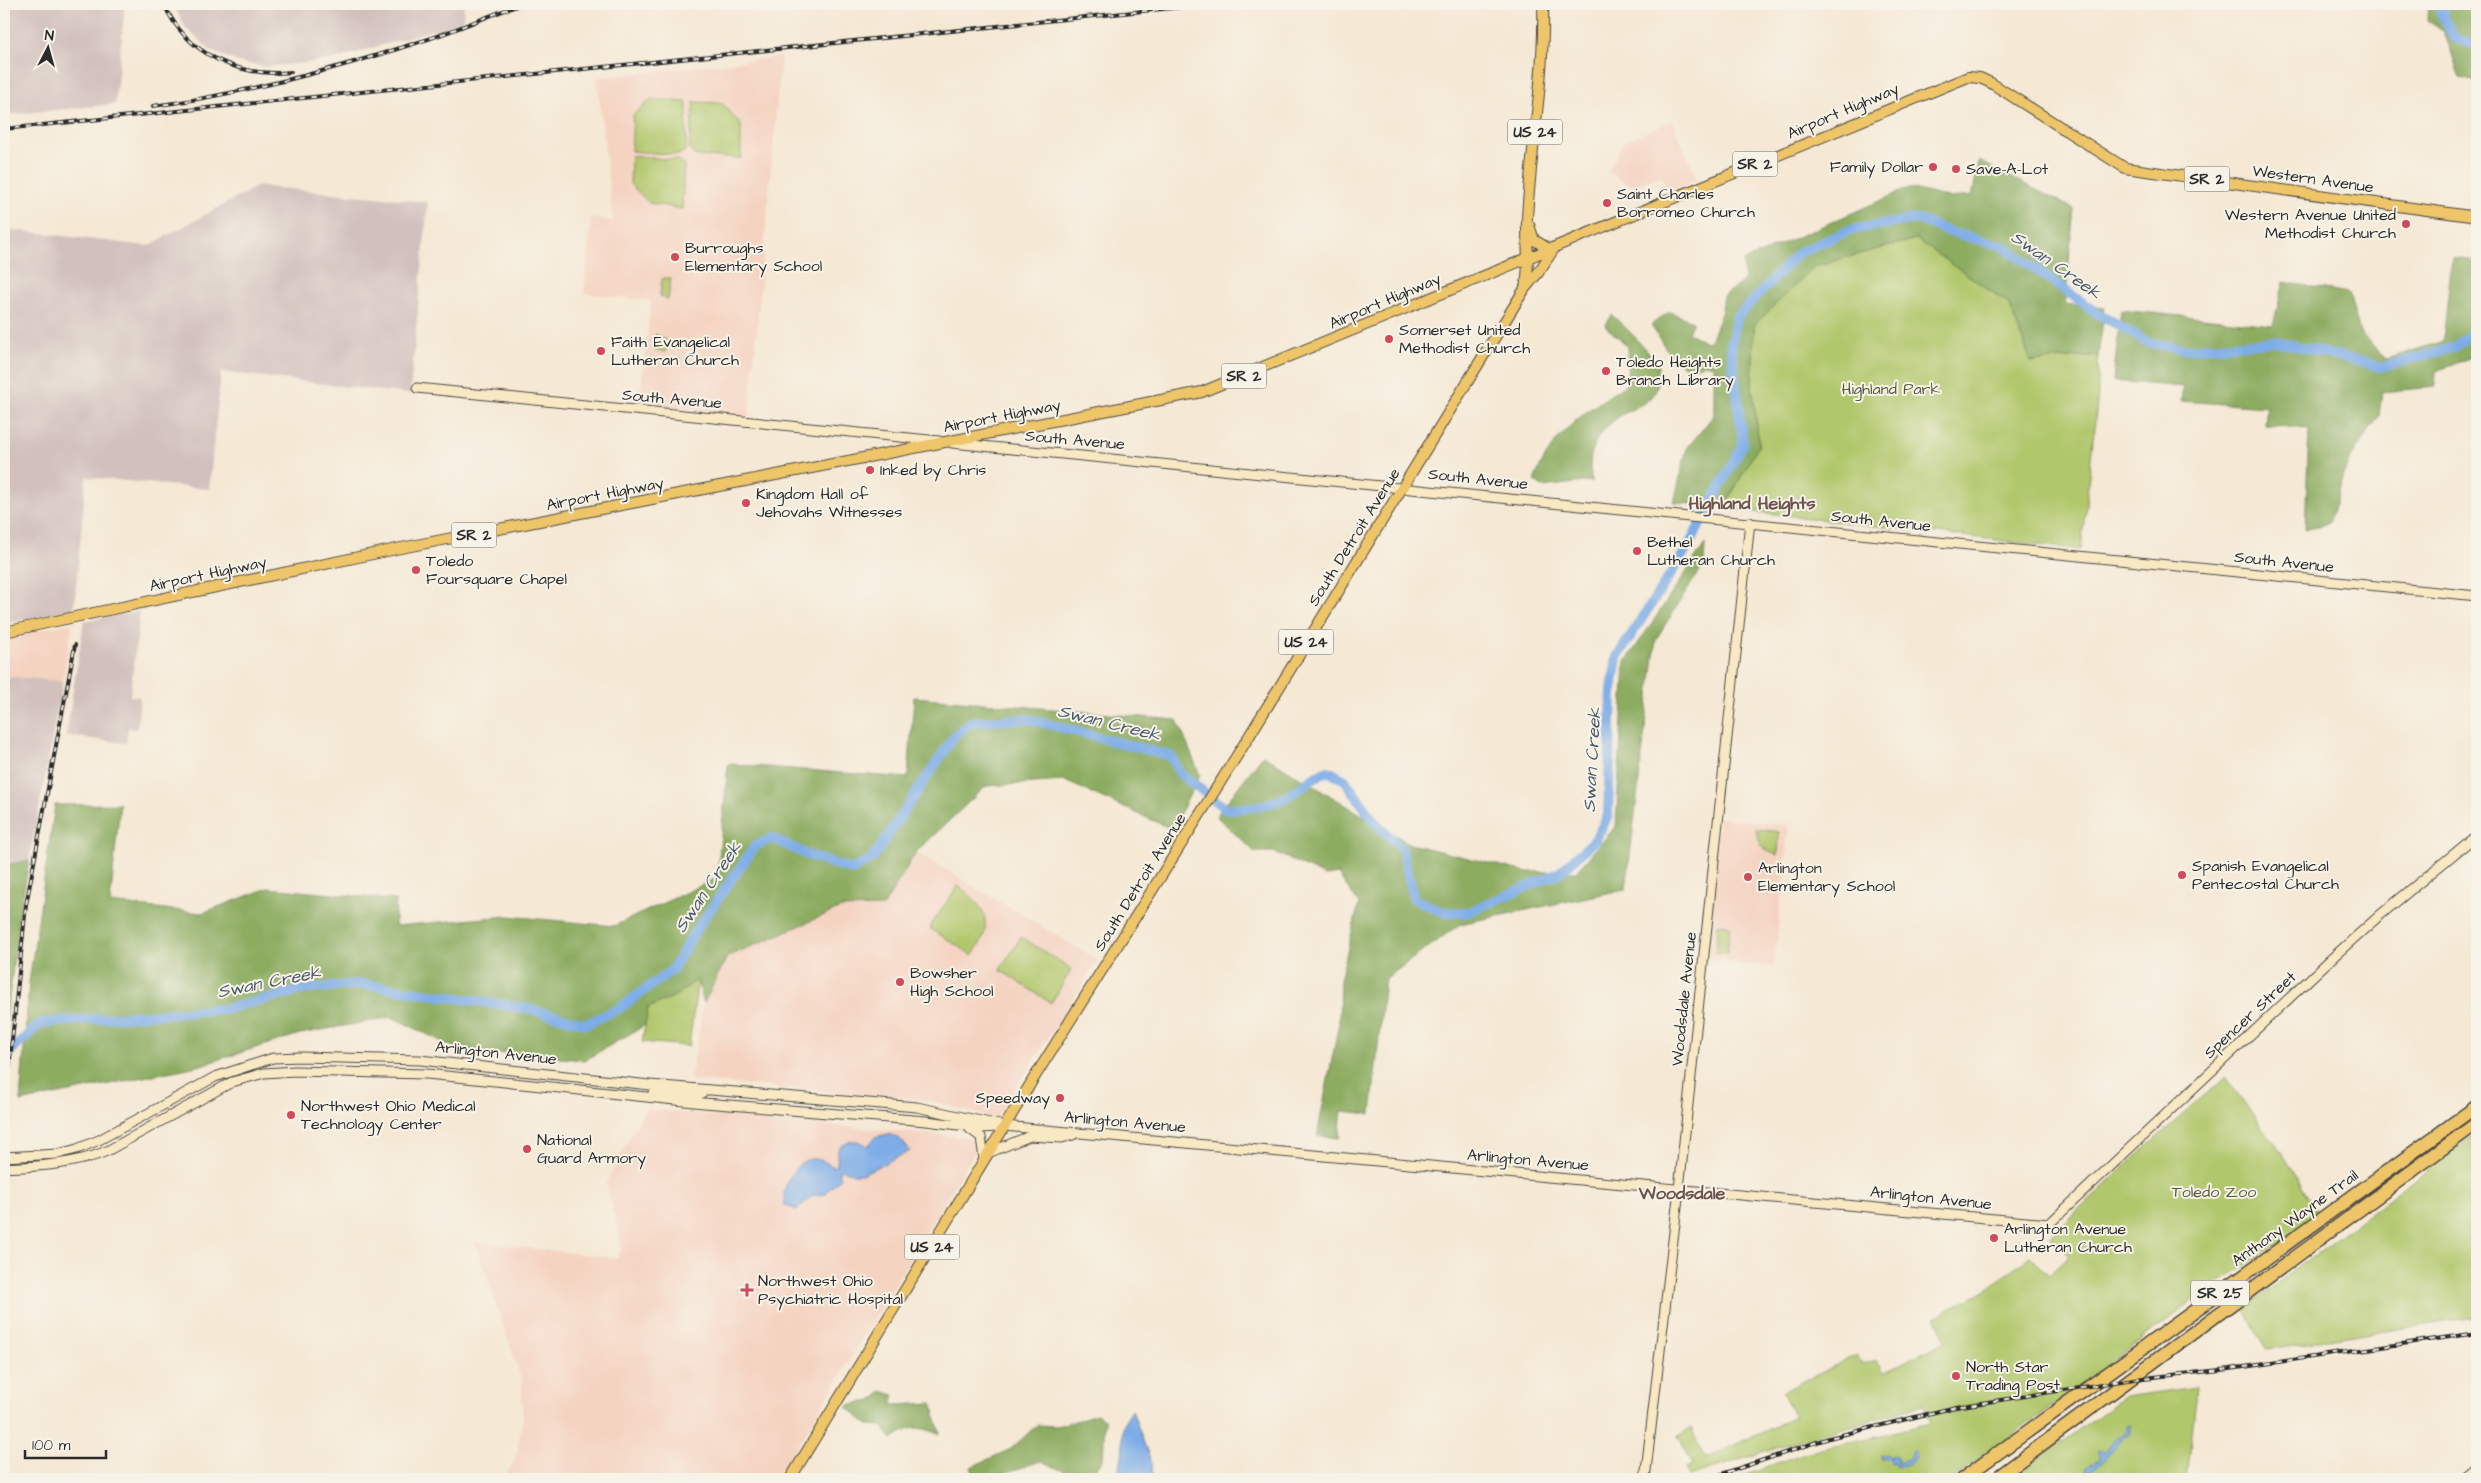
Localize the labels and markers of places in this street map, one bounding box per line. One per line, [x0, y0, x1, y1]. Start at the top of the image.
place label: Family Dollar [1830, 156, 1923, 179]
place label: Save-A-Lot [1966, 158, 2049, 180]
marker: Family Dollar [1927, 161, 1939, 173]
marker: Save-A-Lot [1950, 163, 1962, 175]
place label: Saint Charles Borromeo Church [1617, 183, 1755, 223]
marker: Saint Charles Borromeo Church [1601, 197, 1613, 209]
place label: Western Avenue United Methodist Church [2225, 204, 2396, 244]
marker: Western Avenue United Methodist Church [2400, 218, 2412, 230]
place label: Burroughs Elementary School [685, 237, 822, 278]
marker: Burroughs Elementary School [669, 251, 681, 263]
place label: Somerset United Methodist Church [1399, 319, 1530, 359]
place label: Faith Evangelical Lutheran Church [611, 331, 739, 371]
marker: Somerset United Methodist Church [1383, 333, 1395, 345]
marker: Faith Evangelical Lutheran Church [595, 345, 607, 357]
place label: Toledo Heights Branch Library [1616, 351, 1734, 392]
marker: Toledo Heights Branch Library [1600, 365, 1612, 377]
place label: Inked by Chris [880, 459, 986, 482]
marker: Inked by Chris [864, 464, 876, 476]
place label: Kingdom Hall of Jehovahs Witnesses [756, 483, 902, 523]
marker: Kingdom Hall of Jehovahs Witnesses [740, 497, 752, 509]
place label: Bethel Lutheran Church [1647, 531, 1775, 571]
marker: Bethel Lutheran Church [1631, 545, 1643, 557]
place label: Toledo Foursquare Chapel [426, 550, 567, 590]
marker: Toledo Foursquare Chapel [410, 564, 422, 576]
place label: Spanish Evangelical Pentecostal Church [2192, 855, 2339, 895]
place label: Arlington Elementary School [1758, 857, 1895, 898]
marker: Spanish Evangelical Pentecostal Church [2176, 869, 2188, 881]
marker: Arlington Elementary School [1742, 871, 1754, 883]
place label: Bowsher High School [910, 962, 994, 1003]
marker: Bowsher High School [894, 976, 906, 988]
place label: Speedway [975, 1087, 1050, 1110]
marker: Speedway [1054, 1092, 1066, 1104]
place label: Northwest Ohio Medical Technology Center [301, 1095, 476, 1136]
marker: Northwest Ohio Medical Technology Center [285, 1109, 297, 1121]
place label: National Guard Armory [537, 1129, 646, 1170]
marker: National Guard Armory [521, 1143, 533, 1155]
place label: Arlington Avenue Lutheran Church [2004, 1218, 2132, 1258]
marker: Arlington Avenue Lutheran Church [1988, 1232, 2000, 1244]
place label: Northwest Ohio Psychiatric Hospital [758, 1270, 903, 1311]
marker: Northwest Ohio Psychiatric Hospital [740, 1283, 754, 1297]
place label: North Star Trading Post [1966, 1356, 2060, 1397]
marker: North Star Trading Post [1950, 1370, 1962, 1382]

